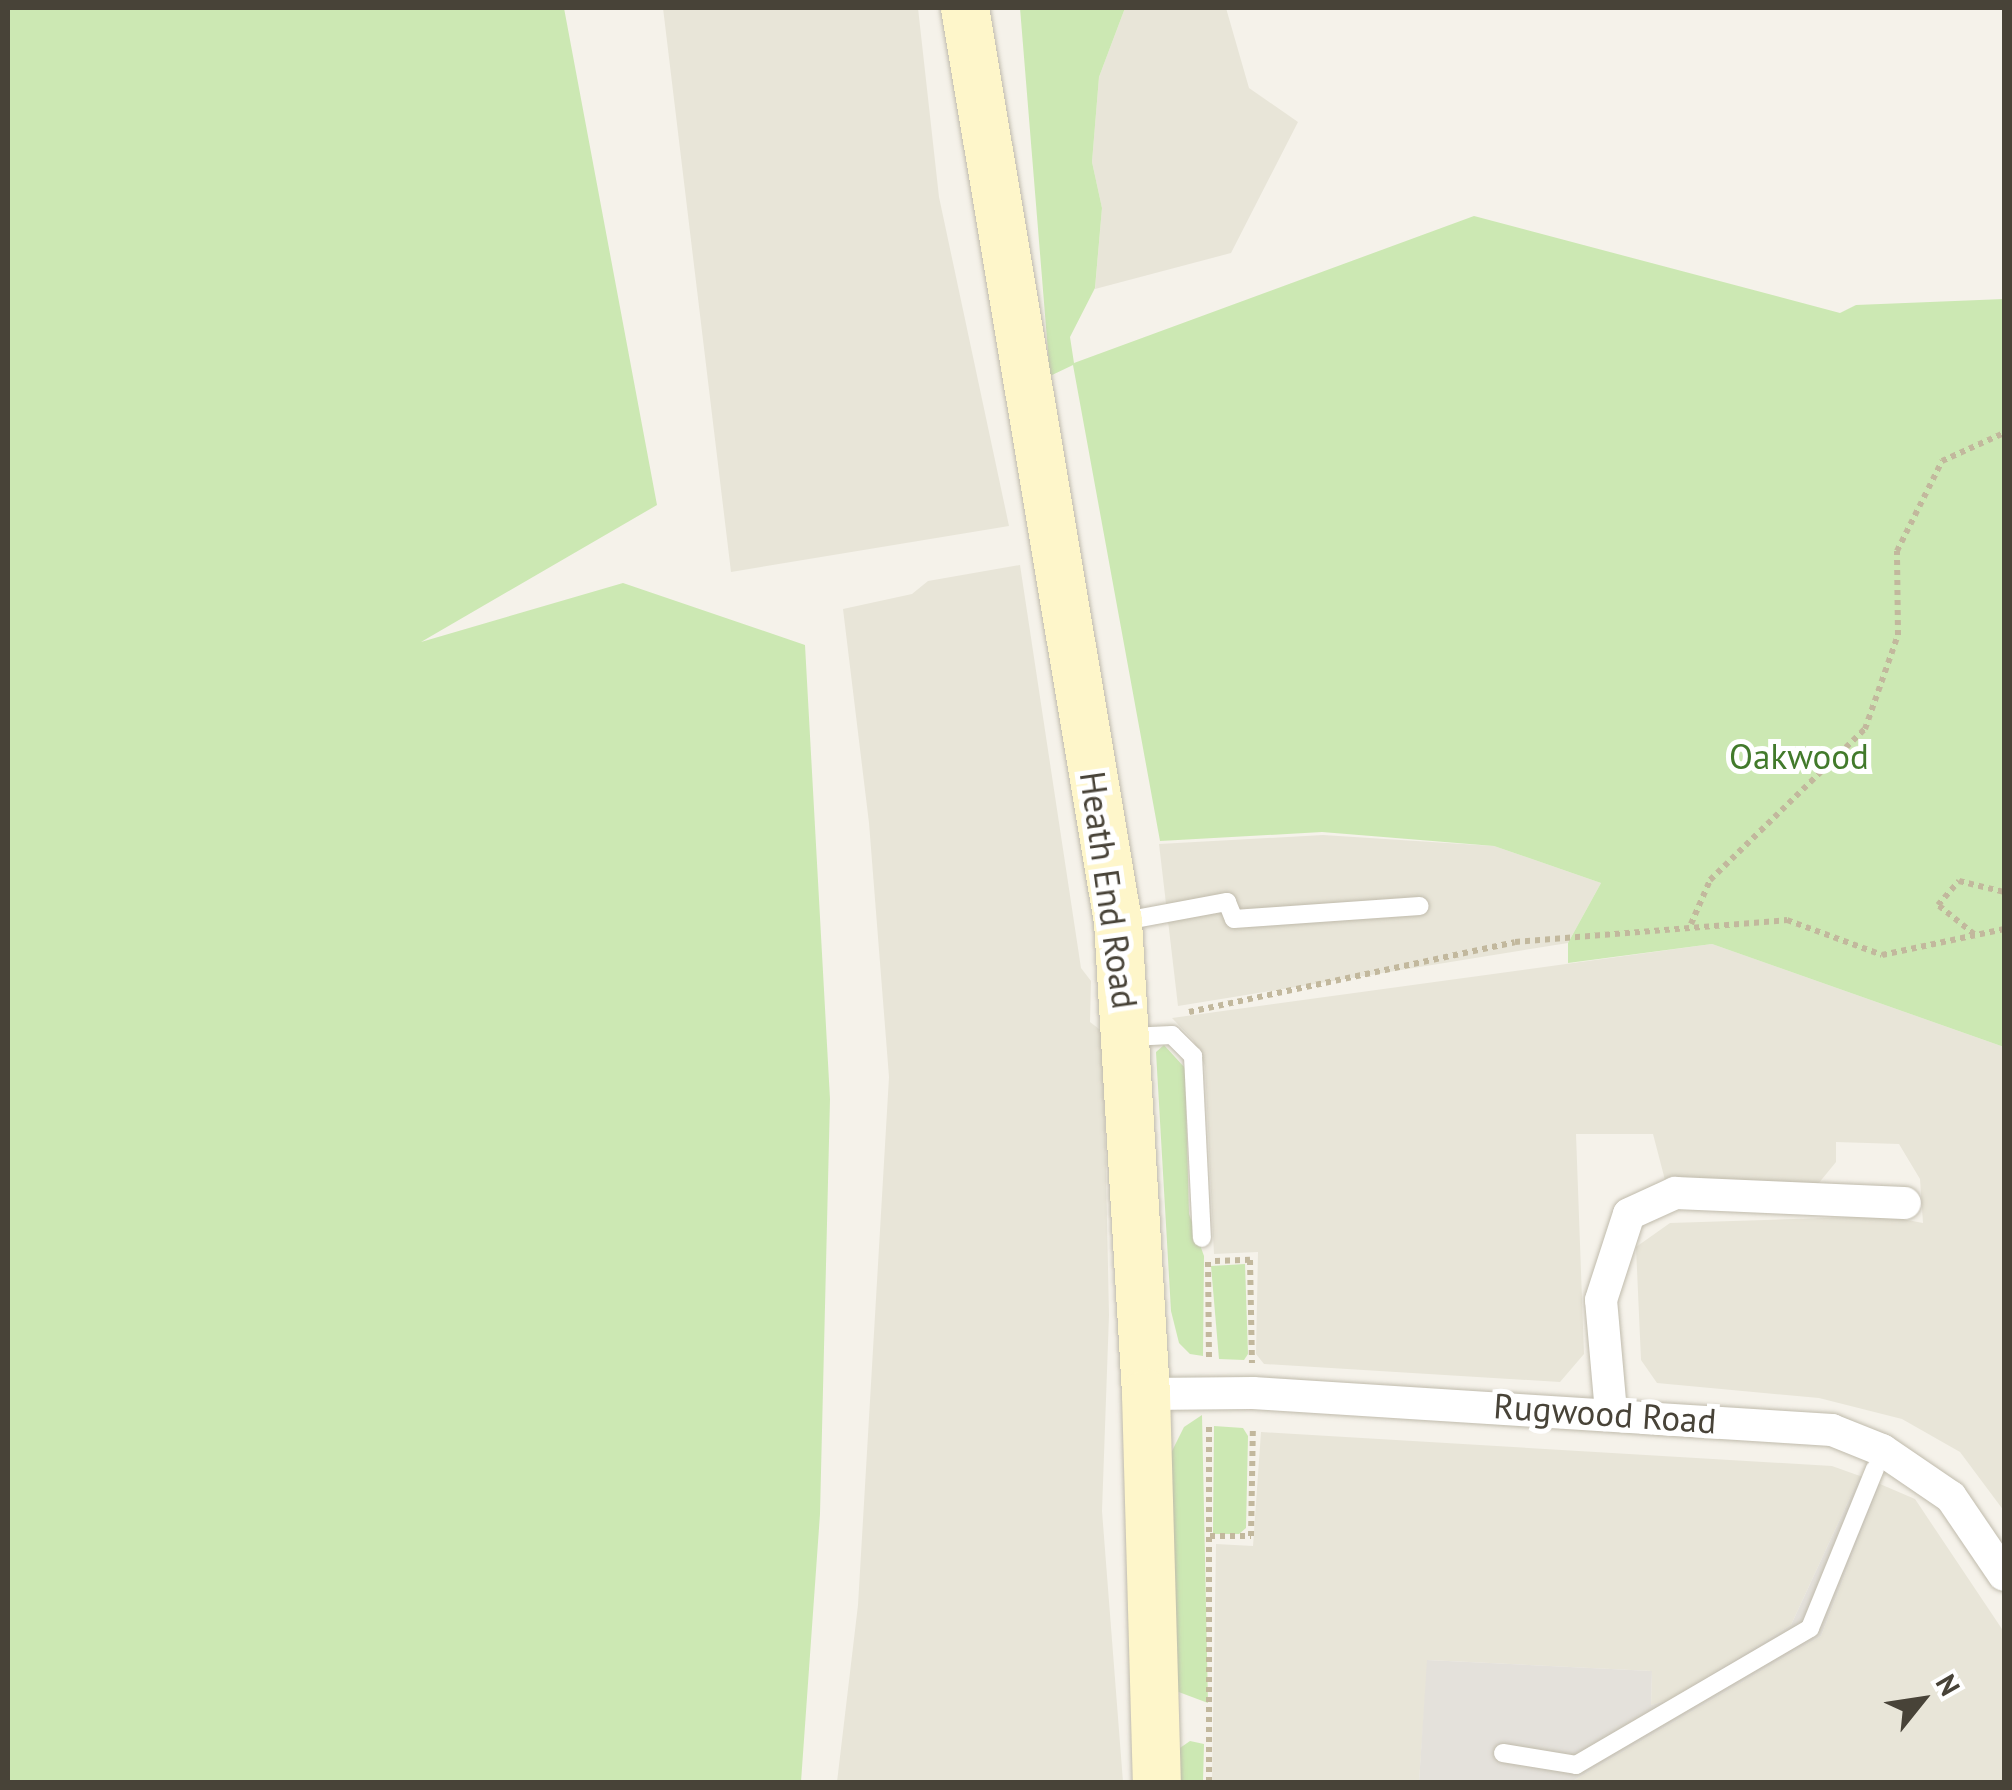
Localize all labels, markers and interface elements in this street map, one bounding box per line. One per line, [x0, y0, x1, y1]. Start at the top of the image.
park label: Oakwood [1729, 735, 1869, 777]
street label: Heath End Road [1072, 769, 1146, 1011]
street label: Rugwood Road [1492, 1384, 1718, 1442]
north arrow [1872, 1650, 1972, 1750]
text: N [1928, 1668, 1969, 1702]

